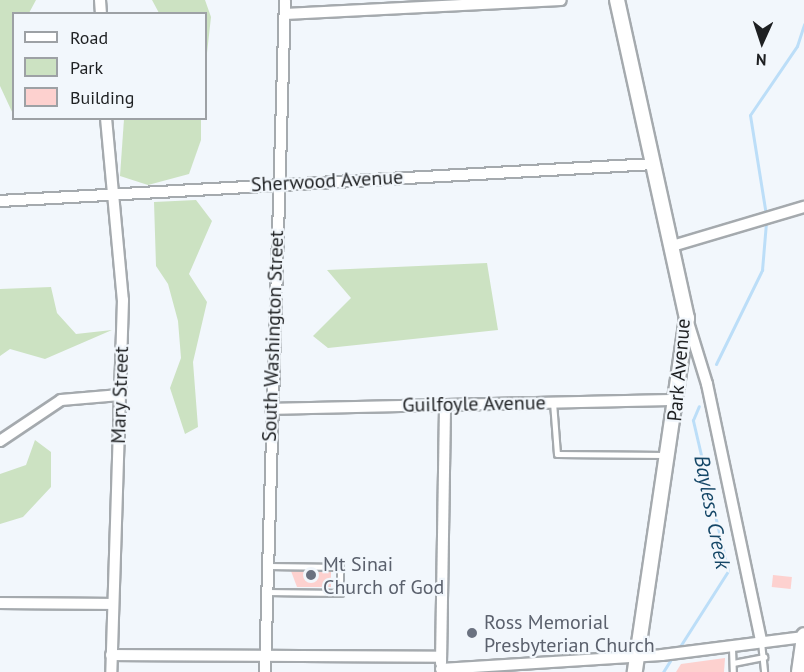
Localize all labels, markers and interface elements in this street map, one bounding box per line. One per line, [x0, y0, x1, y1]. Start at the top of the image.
legend [12, 12, 207, 120]
north arrow [732, 12, 792, 72]
text: Road [70, 26, 108, 49]
text: N [755, 50, 767, 70]
text: Park [70, 56, 103, 79]
text: Building [70, 86, 134, 109]
street label: Sherwood Avenue [250, 165, 404, 197]
street label: South Washington Street [257, 230, 289, 442]
street label: Park Avenue [662, 317, 696, 423]
street label: Mary Street [106, 345, 134, 445]
street label: Guilfoyle Avenue [402, 391, 546, 417]
water label: Bayless Creek [689, 453, 735, 571]
place label: Mt Sinai Church of God [323, 552, 444, 599]
marker: Mt Sinai Church of God [304, 568, 318, 582]
place label: Ross Memorial Presbyterian Church [484, 610, 655, 657]
marker: Ross Memorial Presbyterian Church [465, 626, 479, 640]

